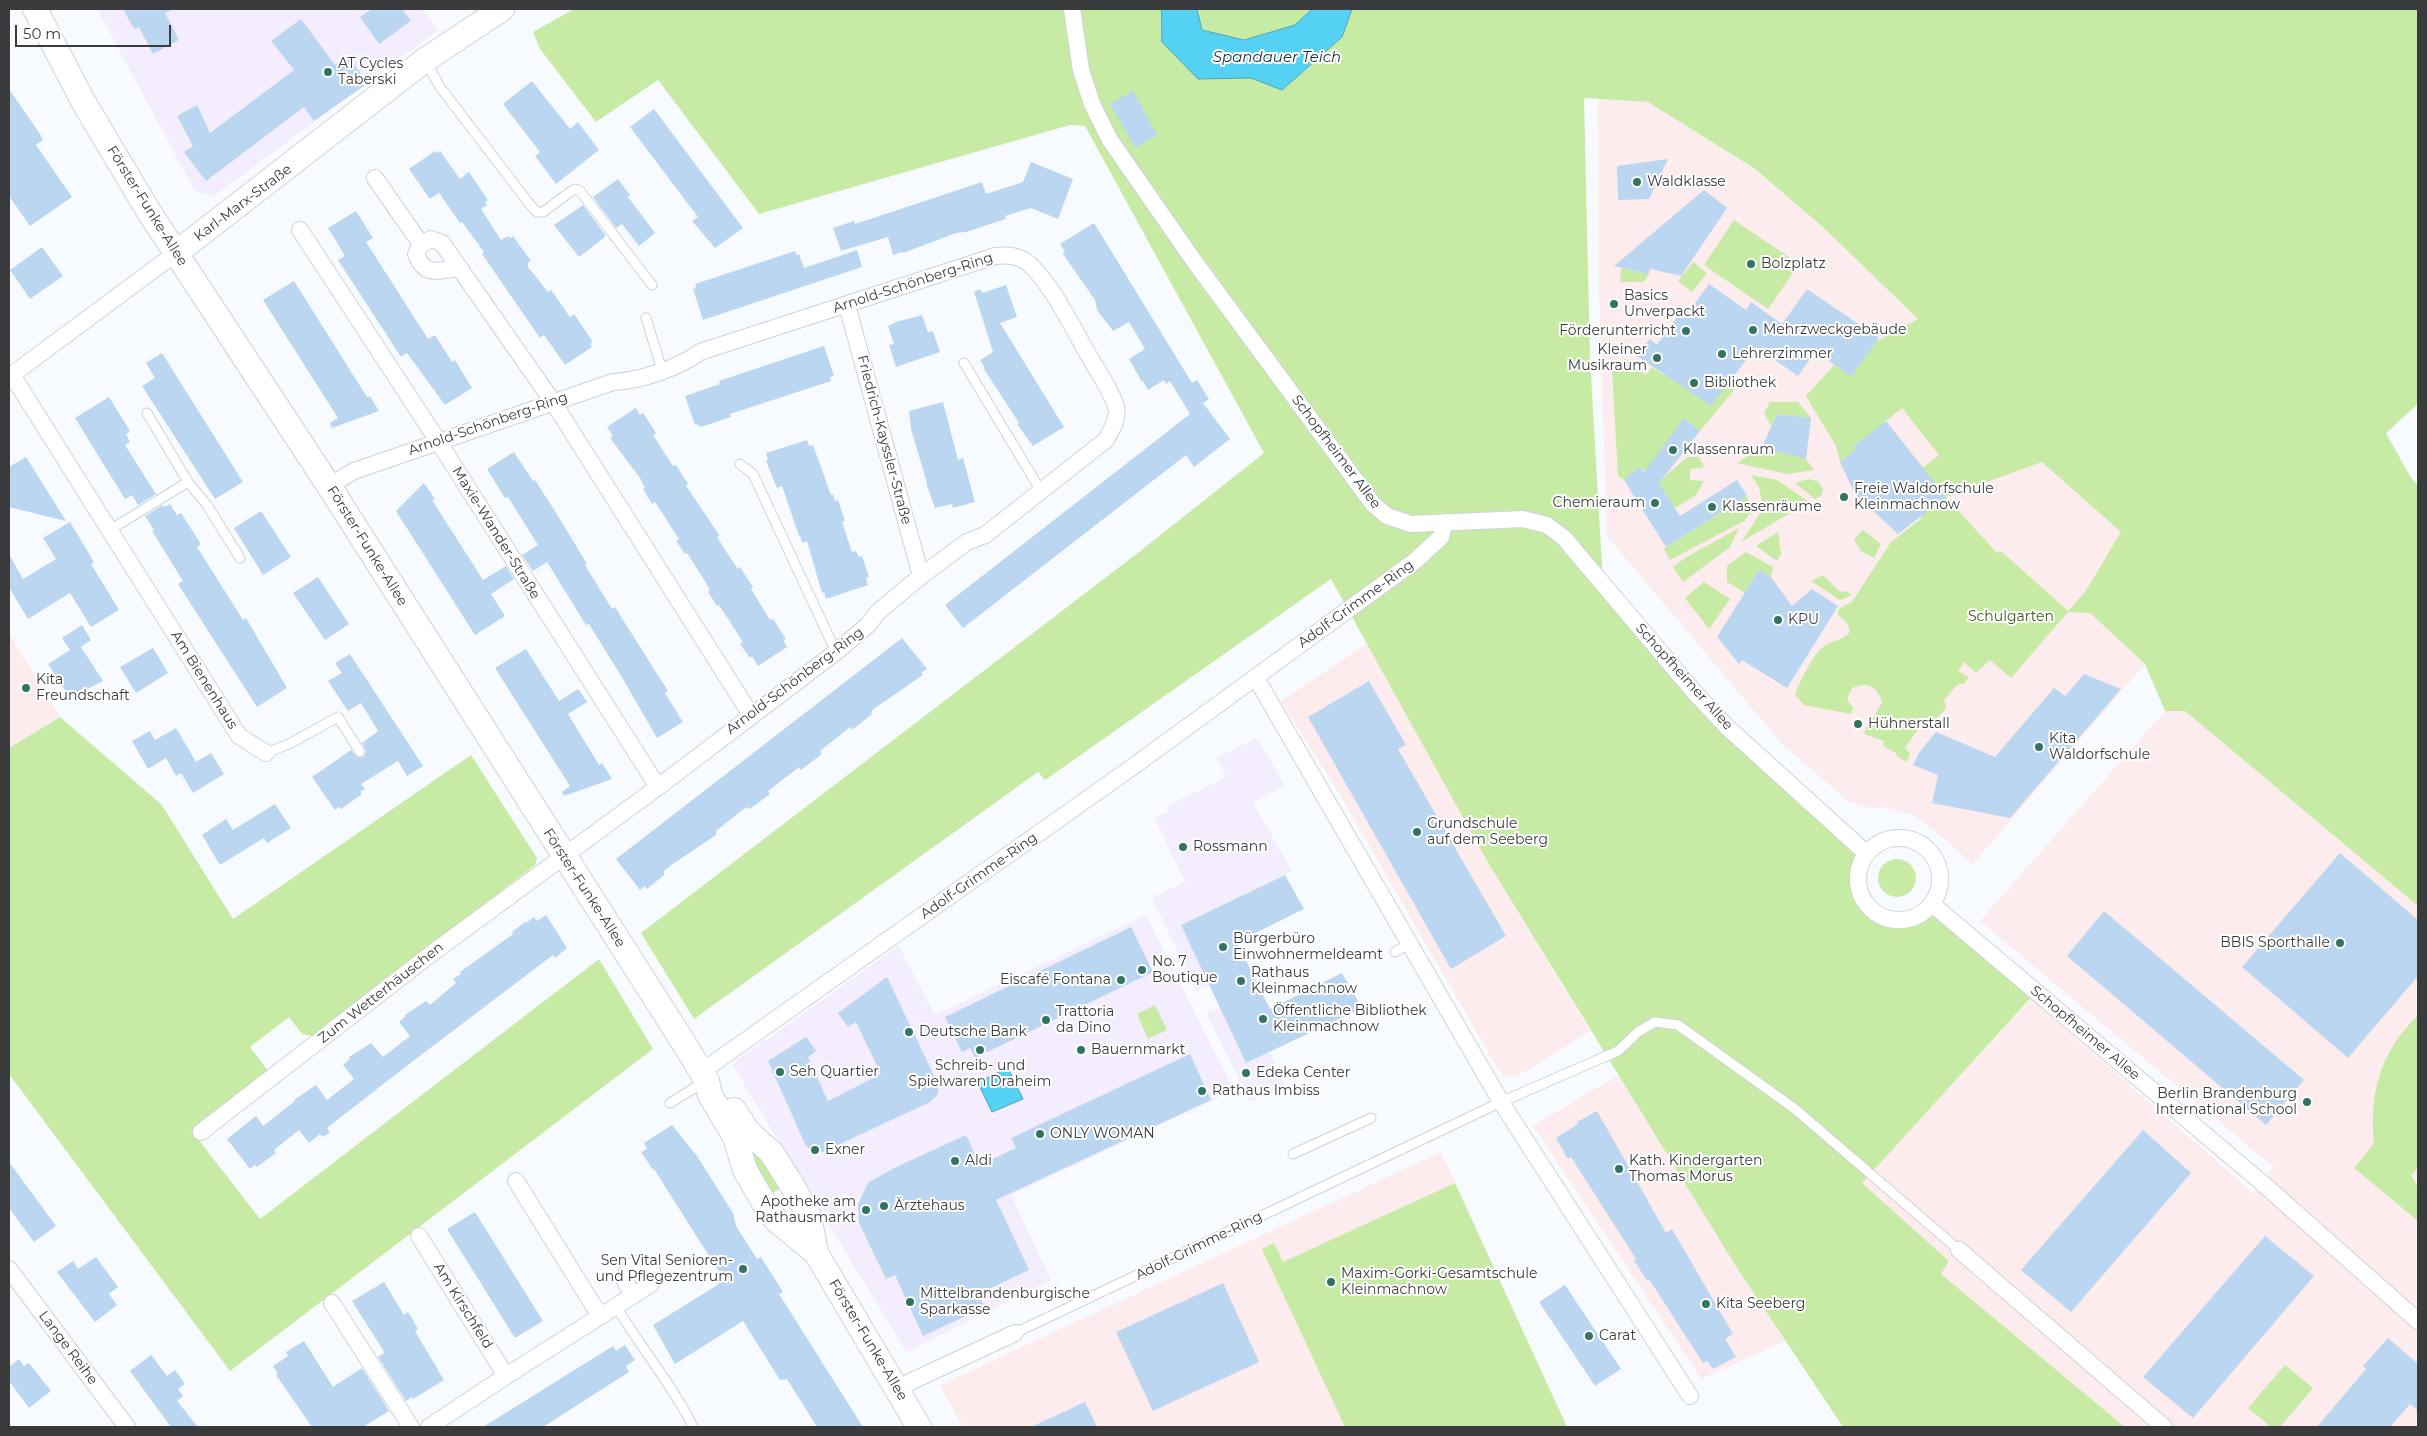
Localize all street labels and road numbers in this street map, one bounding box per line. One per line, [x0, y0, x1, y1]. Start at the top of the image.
street label: Förster-Funke-Allee [103, 143, 191, 269]
street label: Karl-Marx-Straße [191, 161, 295, 245]
street label: Arnold-Schönberg-Ring [831, 249, 995, 317]
street label: Friedrich-Kayssler-Straße [853, 353, 915, 527]
street label: Arnold-Schönberg-Ring [406, 389, 570, 459]
street label: Schopfheimer Allee [1288, 392, 1384, 512]
street label: Maxie-Wander-Straße [448, 464, 544, 602]
street label: Förster-Funke-Allee [323, 483, 411, 609]
street label: Adolf-Grimme-Ring [1295, 556, 1417, 652]
street label: Schopfheimer Allee [1632, 620, 1736, 734]
street label: Arnold-Schönberg-Ring [723, 624, 867, 738]
street label: Am Bienenhaus [167, 628, 241, 732]
street label: Förster-Funke-Allee [539, 825, 629, 951]
street label: Adolf-Grimme-Ring [917, 829, 1041, 923]
street label: Zum Wetterhäuschen [315, 939, 447, 1047]
street label: Schopfheimer Allee [2027, 982, 2143, 1084]
street label: Adolf-Grimme-Ring [1133, 1208, 1265, 1284]
street label: Am Kirschfeld [430, 1260, 496, 1352]
street label: Förster-Funke-Allee [825, 1276, 911, 1404]
street label: Lange Reihe [35, 1308, 101, 1388]

